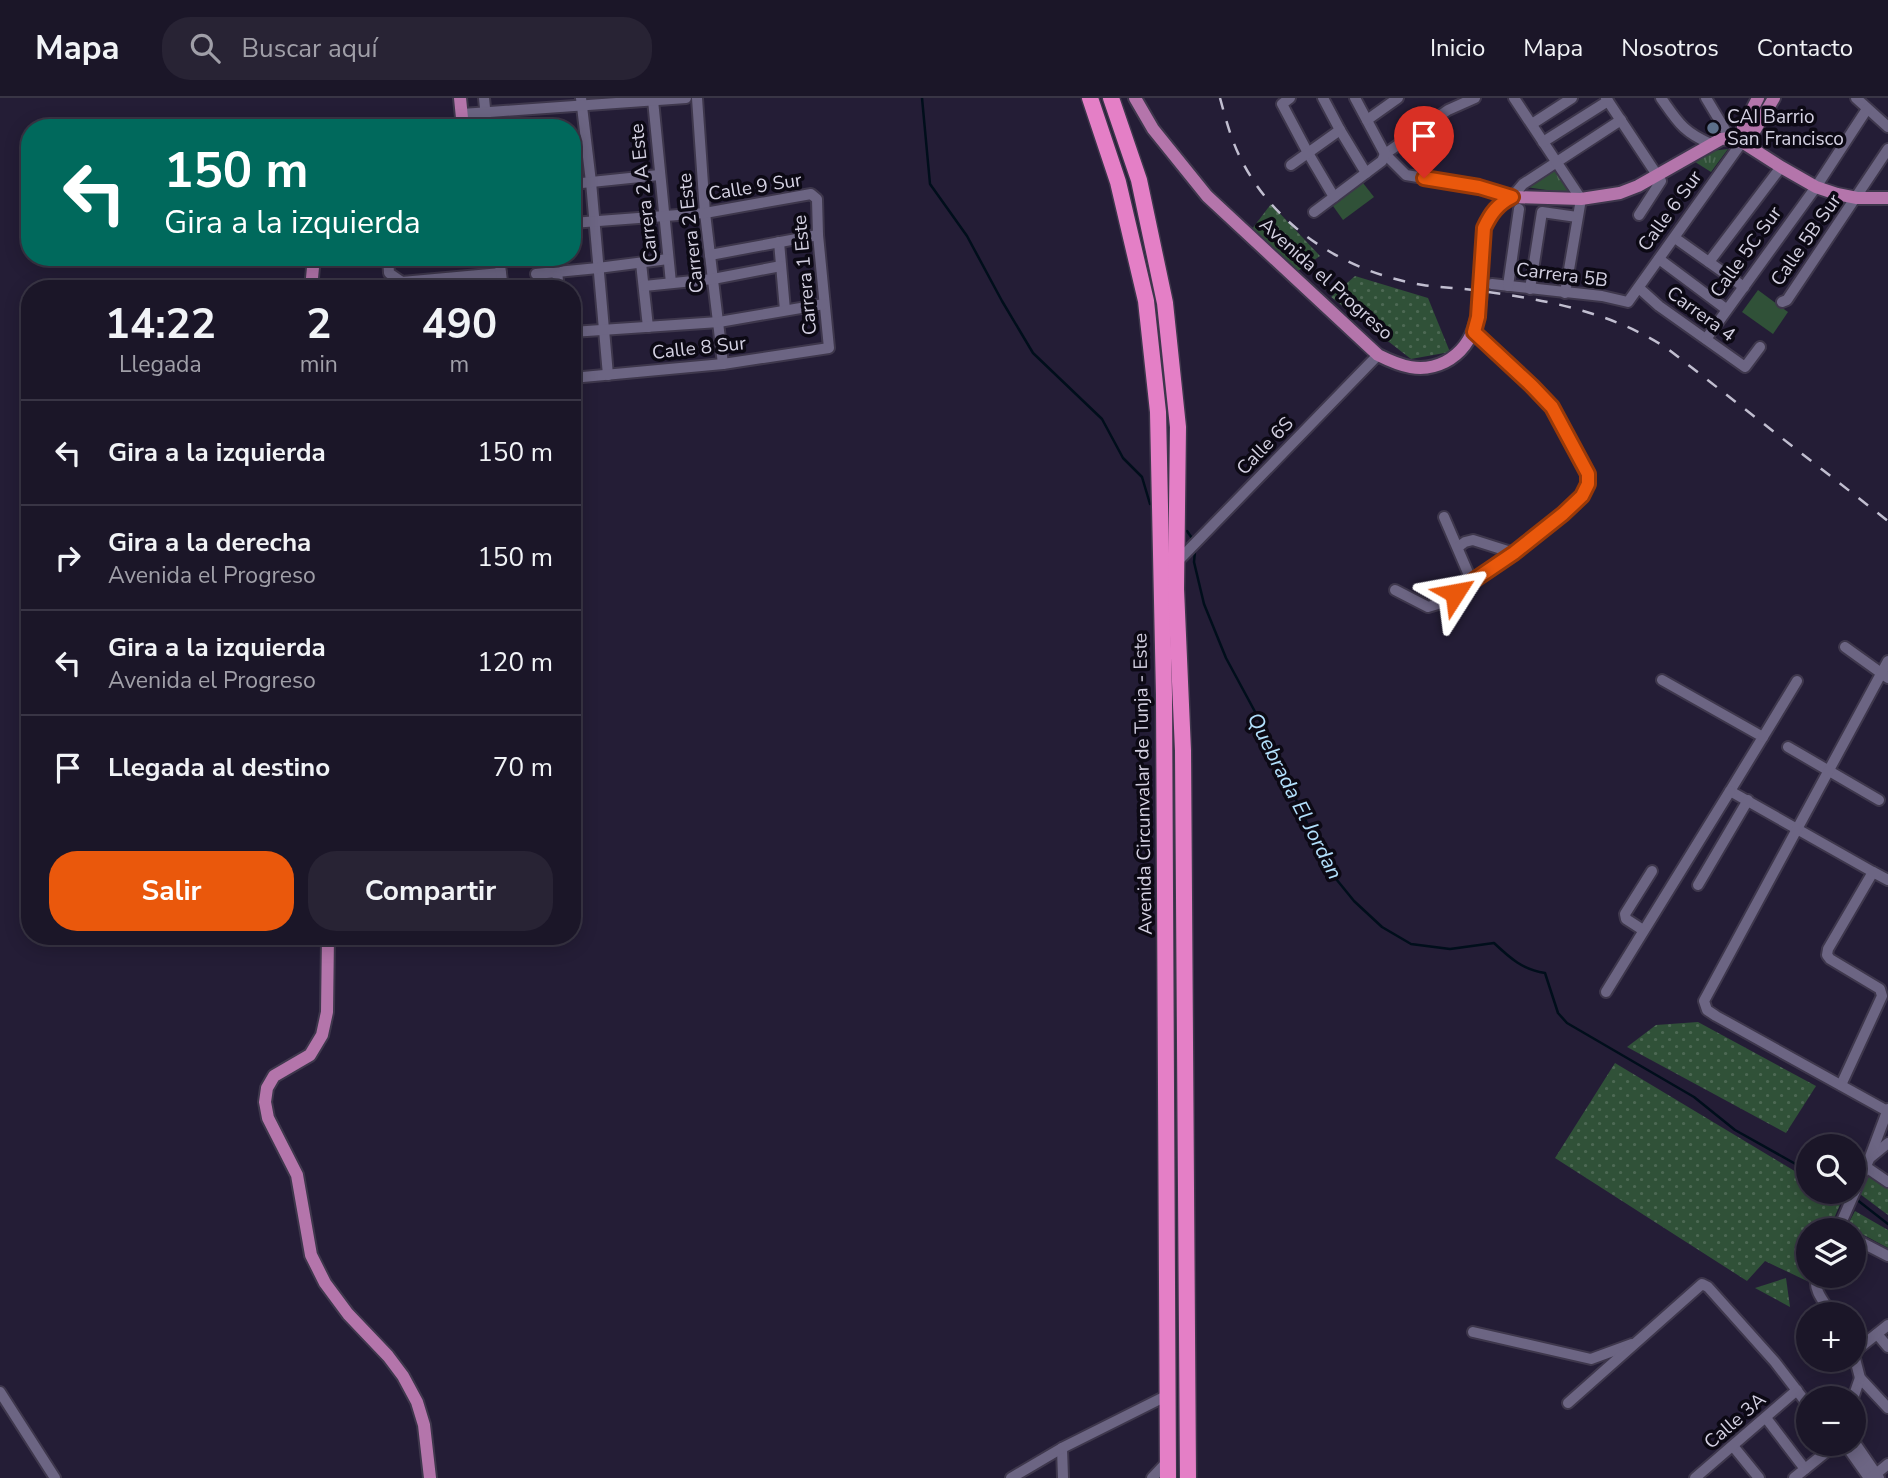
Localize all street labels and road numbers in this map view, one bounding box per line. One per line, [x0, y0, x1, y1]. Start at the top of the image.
street label: Carrera 2 A Este [624, 122, 664, 264]
street label: Calle 6 Sur [1632, 165, 1708, 257]
street label: Calle 9 Sur [706, 167, 804, 207]
street label: Carrera 2 Este [672, 172, 710, 294]
street label: Calle 5B Sur [1765, 189, 1847, 291]
street label: Calle 5C Sur [1704, 201, 1788, 303]
street label: Avenida el Progreso [1254, 212, 1398, 346]
street label: Carrera 1 Este [787, 214, 823, 336]
street label: Carrera 5B [1515, 256, 1609, 294]
street label: Carrera 4 [1661, 280, 1741, 348]
street label: Calle 8 Sur [651, 330, 747, 366]
street label: Calle 6S [1231, 411, 1299, 481]
street label: Avenida Circunvalar de Tunja - Este [1127, 633, 1159, 935]
street label: Calle 3A [1699, 1387, 1772, 1455]

